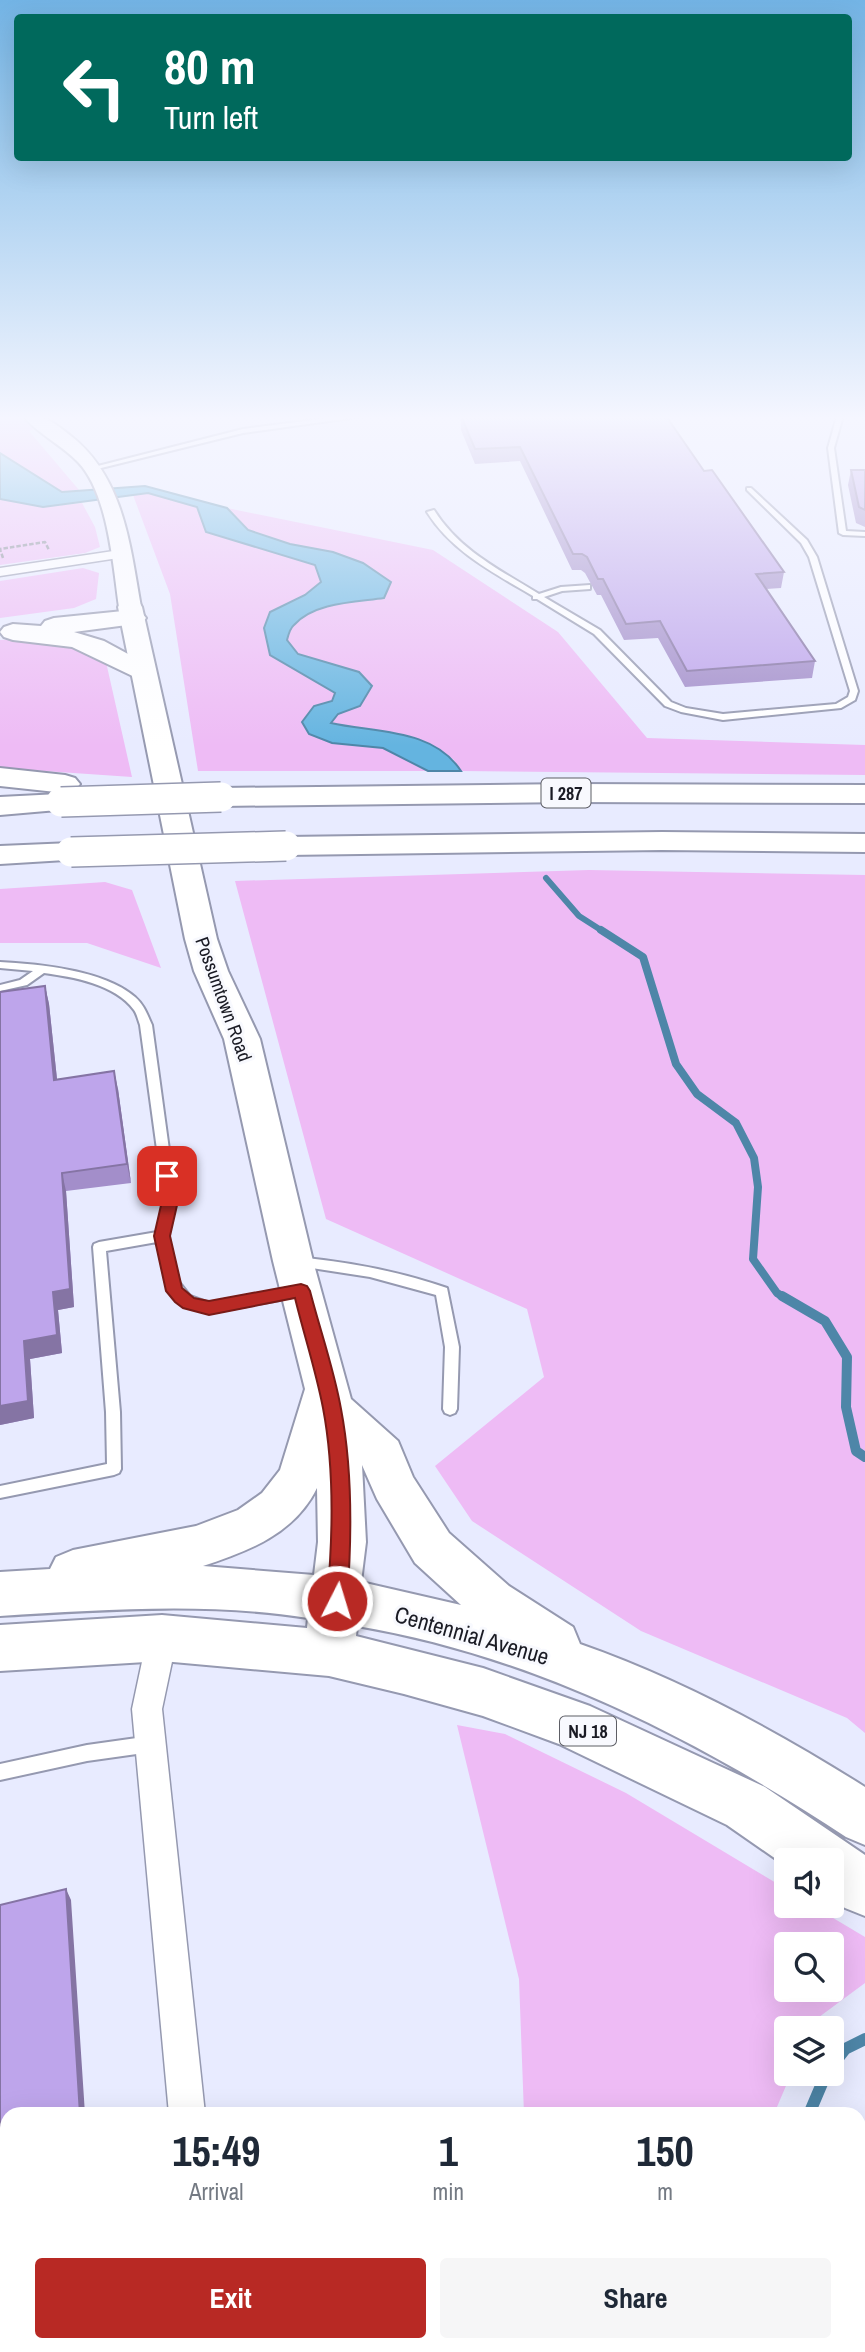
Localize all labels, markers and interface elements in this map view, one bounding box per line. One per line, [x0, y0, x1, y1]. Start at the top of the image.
text: 80 m [164, 33, 256, 99]
icon: left [49, 42, 140, 133]
text: Turn left [164, 96, 258, 139]
road number: I 287 [542, 778, 590, 808]
street label: Possumtown Road [189, 933, 259, 1065]
pin [137, 1146, 197, 1206]
icon: arrive [148, 1157, 186, 1195]
position arrow [300, 1564, 374, 1638]
street label: Centennial Avenue [391, 1598, 553, 1672]
road number: NJ 18 [560, 1716, 616, 1746]
map controls [774, 1848, 844, 2086]
button: sound [774, 1848, 844, 1918]
button: search [774, 1932, 844, 2002]
button: layers [774, 2016, 844, 2086]
text: 15:49 [172, 2123, 260, 2179]
text: 1 [439, 2123, 458, 2179]
text: 150 [636, 2123, 694, 2179]
text: Arrival [189, 2176, 244, 2207]
text: min [433, 2176, 464, 2207]
text: m [657, 2176, 673, 2207]
button: Exit [35, 2258, 426, 2338]
button: Share [440, 2258, 831, 2338]

